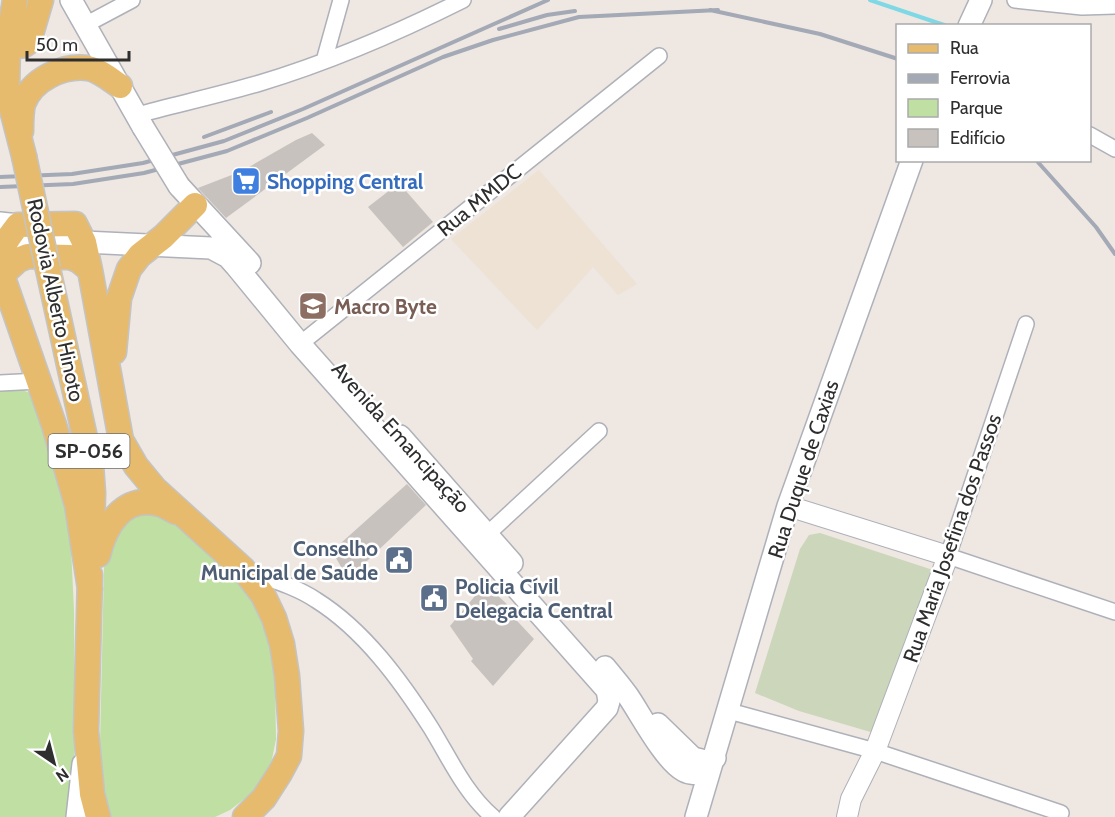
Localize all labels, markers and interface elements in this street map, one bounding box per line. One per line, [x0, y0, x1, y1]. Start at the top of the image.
scale bar [27, 24, 129, 62]
legend [896, 24, 1091, 162]
text: 50 m [36, 34, 78, 56]
text: Rua [950, 37, 979, 59]
text: Ferrovia [950, 67, 1010, 89]
text: Parque [950, 97, 1003, 119]
text: Edifício [950, 127, 1005, 149]
street label: Rua MMDC [432, 159, 526, 241]
supermarket icon: Shopping Central [230, 165, 262, 197]
place label: Shopping Central [267, 169, 424, 194]
street label: Rodovia Alberto Hinoto [22, 196, 90, 404]
school or university icon: Macro Byte [297, 290, 329, 322]
place label: Macro Byte [334, 294, 437, 319]
street label: Avenida Emancipação [327, 356, 475, 518]
street label: Rua Duque de Caxias [762, 376, 844, 561]
street label: Rua Maria Josefina dos Passos [898, 410, 1006, 666]
road number: SP-056 [48, 434, 130, 468]
place label: Conselho Municipal de Saúde [201, 536, 378, 585]
public building icon: Conselho Municipal de Saúde [383, 544, 415, 576]
place label: Policia Cívil Delegacia Central [455, 574, 613, 623]
public building icon: Policia Cívil Delegacia Central [418, 582, 450, 614]
north arrow [24, 733, 84, 793]
text: N [52, 764, 72, 786]

